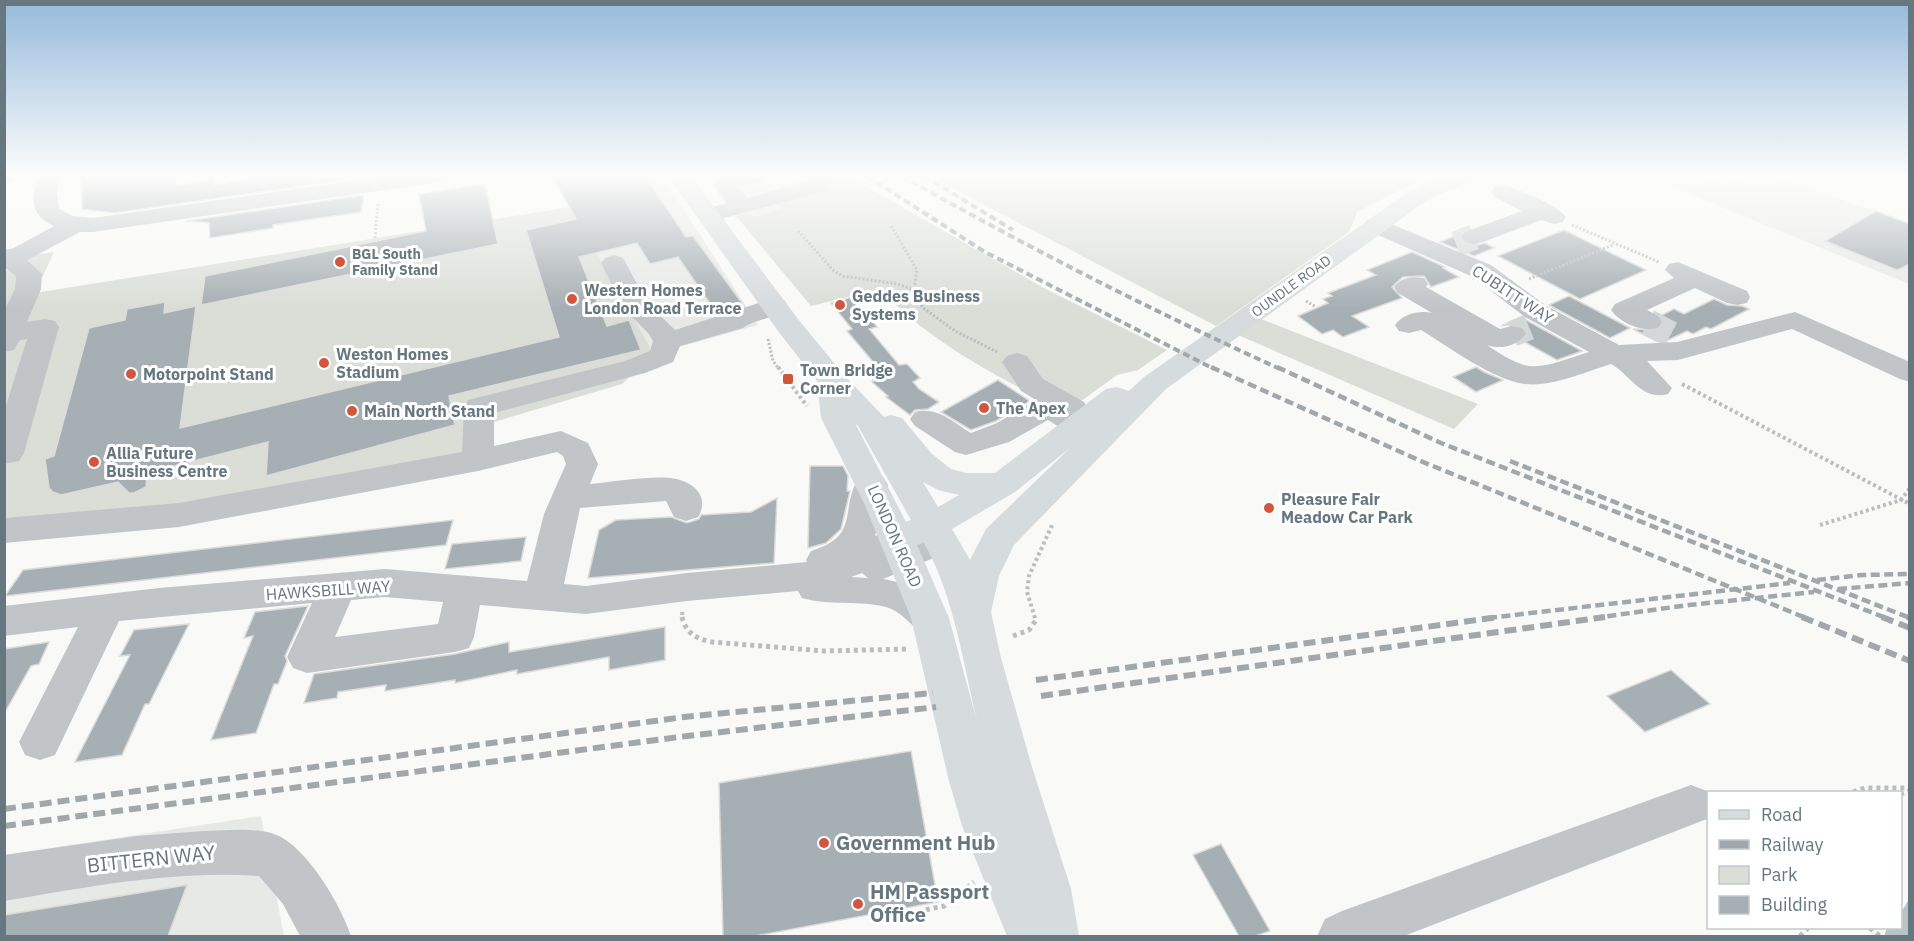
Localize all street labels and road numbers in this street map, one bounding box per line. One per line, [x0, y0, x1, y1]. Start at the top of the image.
street label: OUNDLE ROAD [1248, 251, 1334, 321]
street label: CUBITT WAY [1469, 260, 1558, 328]
street label: LONDON ROAD [864, 482, 926, 590]
street label: HAWKSBILL WAY [265, 576, 391, 604]
street label: BITTERN WAY [85, 838, 217, 879]

